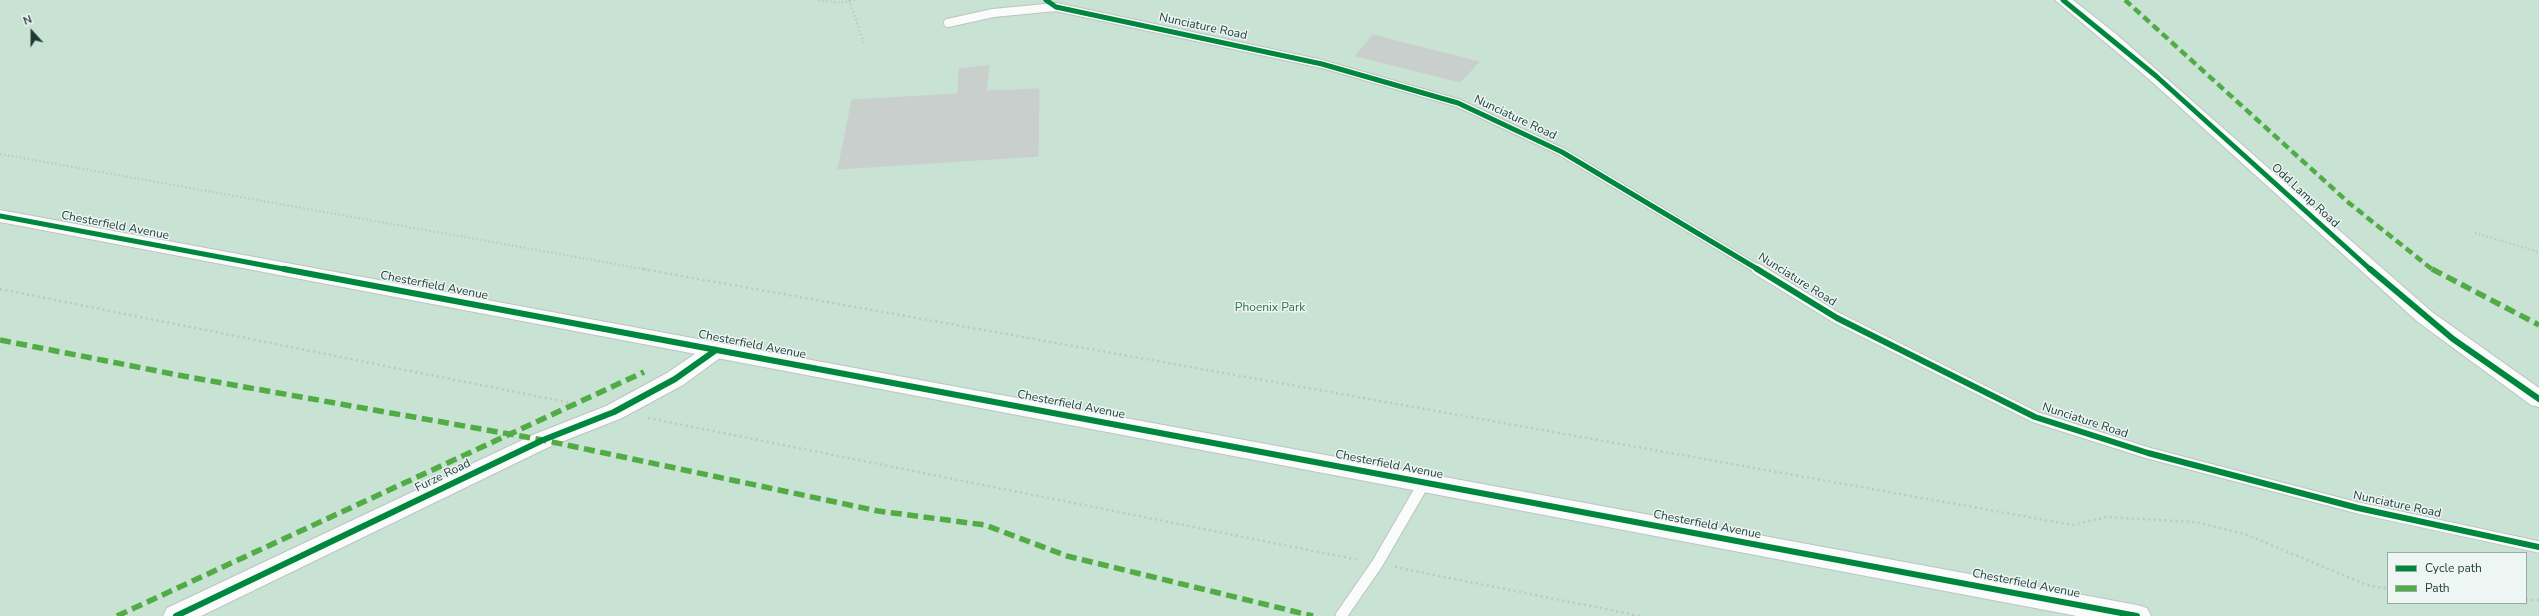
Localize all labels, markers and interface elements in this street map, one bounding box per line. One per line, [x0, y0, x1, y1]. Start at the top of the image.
street label: Nunciature Road [1158, 11, 1248, 43]
north arrow [12, 12, 52, 52]
text: N [21, 12, 34, 29]
street label: Nunciature Road [1471, 93, 1559, 143]
street label: Odd Lamp Road [2268, 161, 2342, 231]
street label: Chesterfield Avenue [60, 208, 170, 244]
street label: Nunciature Road [1755, 250, 1839, 310]
street label: Chesterfield Avenue [379, 268, 489, 304]
park label: Phoenix Park [1235, 301, 1305, 315]
street label: Chesterfield Avenue [697, 327, 807, 363]
street label: Chesterfield Avenue [1016, 387, 1126, 423]
street label: Nunciature Road [2040, 400, 2130, 442]
street label: Chesterfield Avenue [1334, 447, 1444, 483]
street label: Furze Road [413, 456, 473, 496]
street label: Nunciature Road [2352, 489, 2442, 521]
street label: Chesterfield Avenue [1652, 507, 1762, 543]
legend [2387, 552, 2527, 604]
text: Cycle path [2425, 560, 2482, 576]
street label: Chesterfield Avenue [1971, 566, 2081, 602]
text: Path [2425, 580, 2450, 596]

